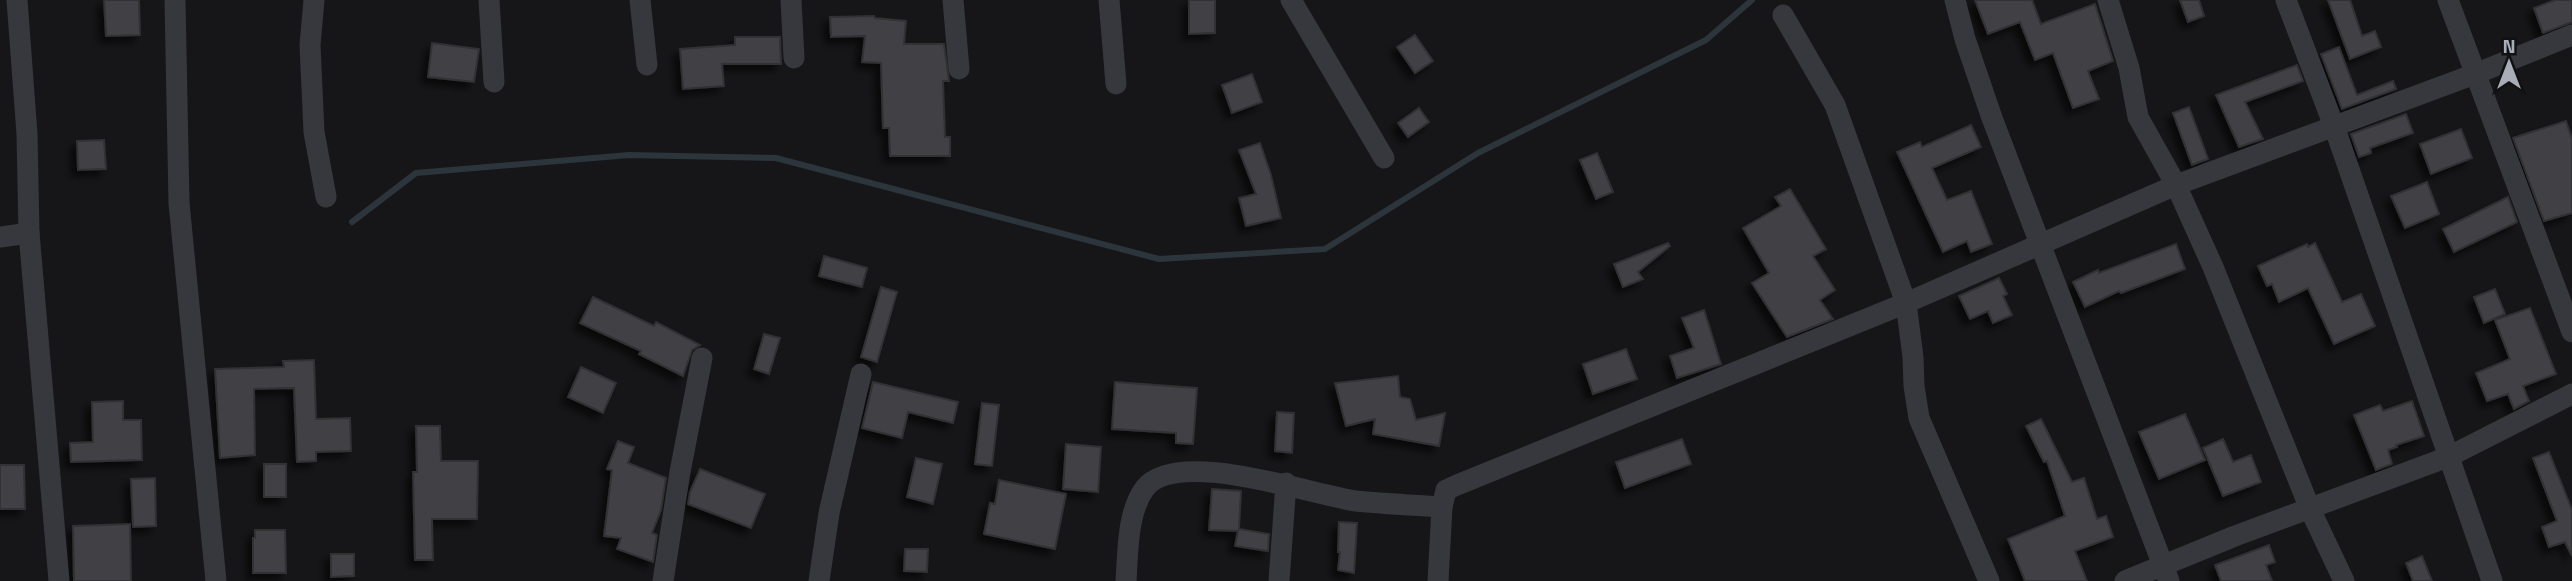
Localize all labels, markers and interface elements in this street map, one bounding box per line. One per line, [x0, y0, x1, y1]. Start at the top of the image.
north arrow [2474, 28, 2544, 98]
text: N [2502, 31, 2516, 60]

